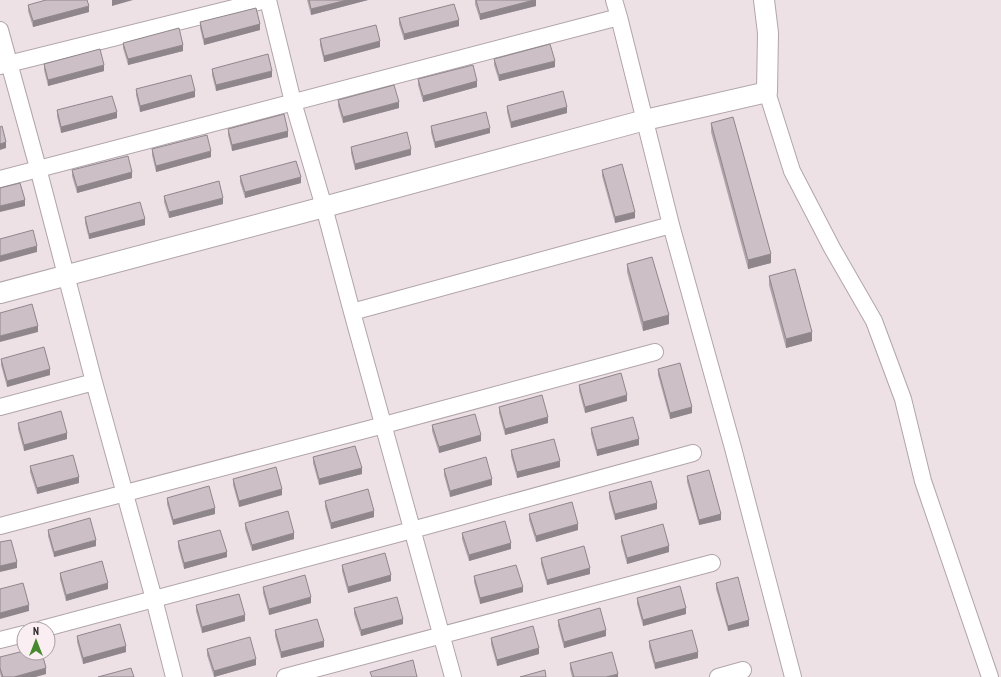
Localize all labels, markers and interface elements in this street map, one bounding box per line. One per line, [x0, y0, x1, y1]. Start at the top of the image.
north arrow [16, 621, 56, 661]
text: N [33, 624, 39, 638]

